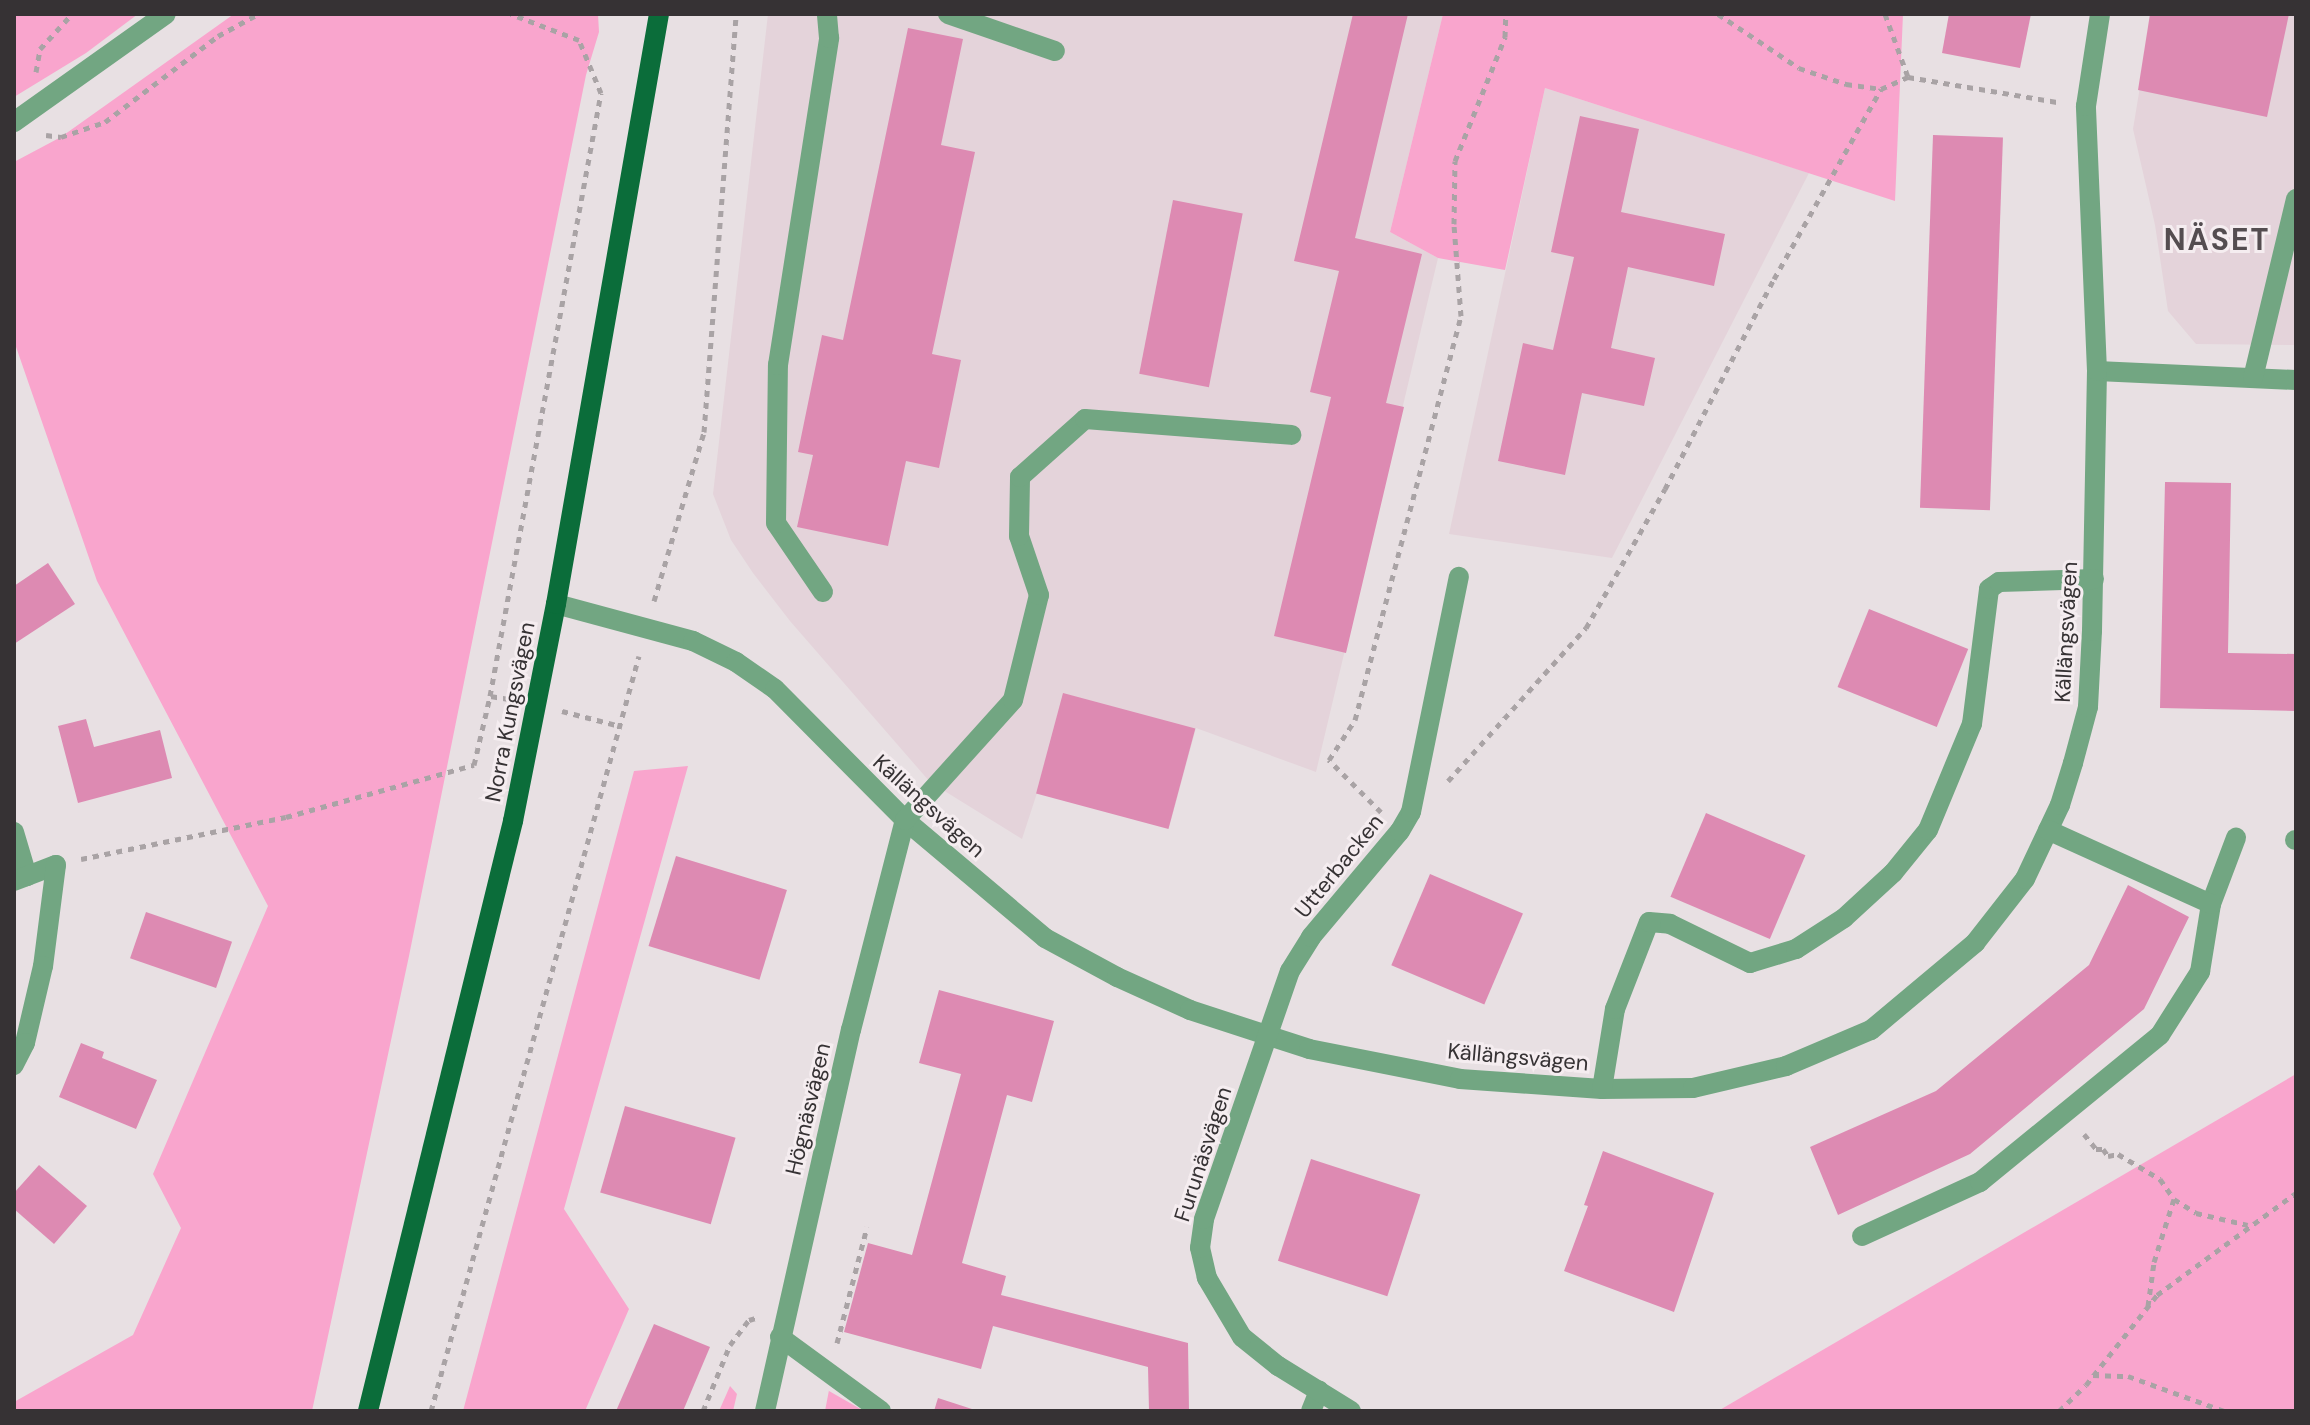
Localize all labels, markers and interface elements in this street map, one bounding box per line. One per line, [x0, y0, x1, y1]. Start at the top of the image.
district label: NÄSET [2164, 222, 2270, 258]
street label: Källängsvägen [2049, 561, 2083, 703]
street label: Norra Kungsvägen [480, 620, 540, 804]
street label: Källängsvägen [868, 749, 990, 863]
street label: Utterbacken [1289, 809, 1389, 923]
street label: Källängsvägen [1446, 1038, 1590, 1076]
street label: Högnäsvägen [780, 1040, 836, 1178]
street label: Furunäsvägen [1169, 1083, 1237, 1225]

